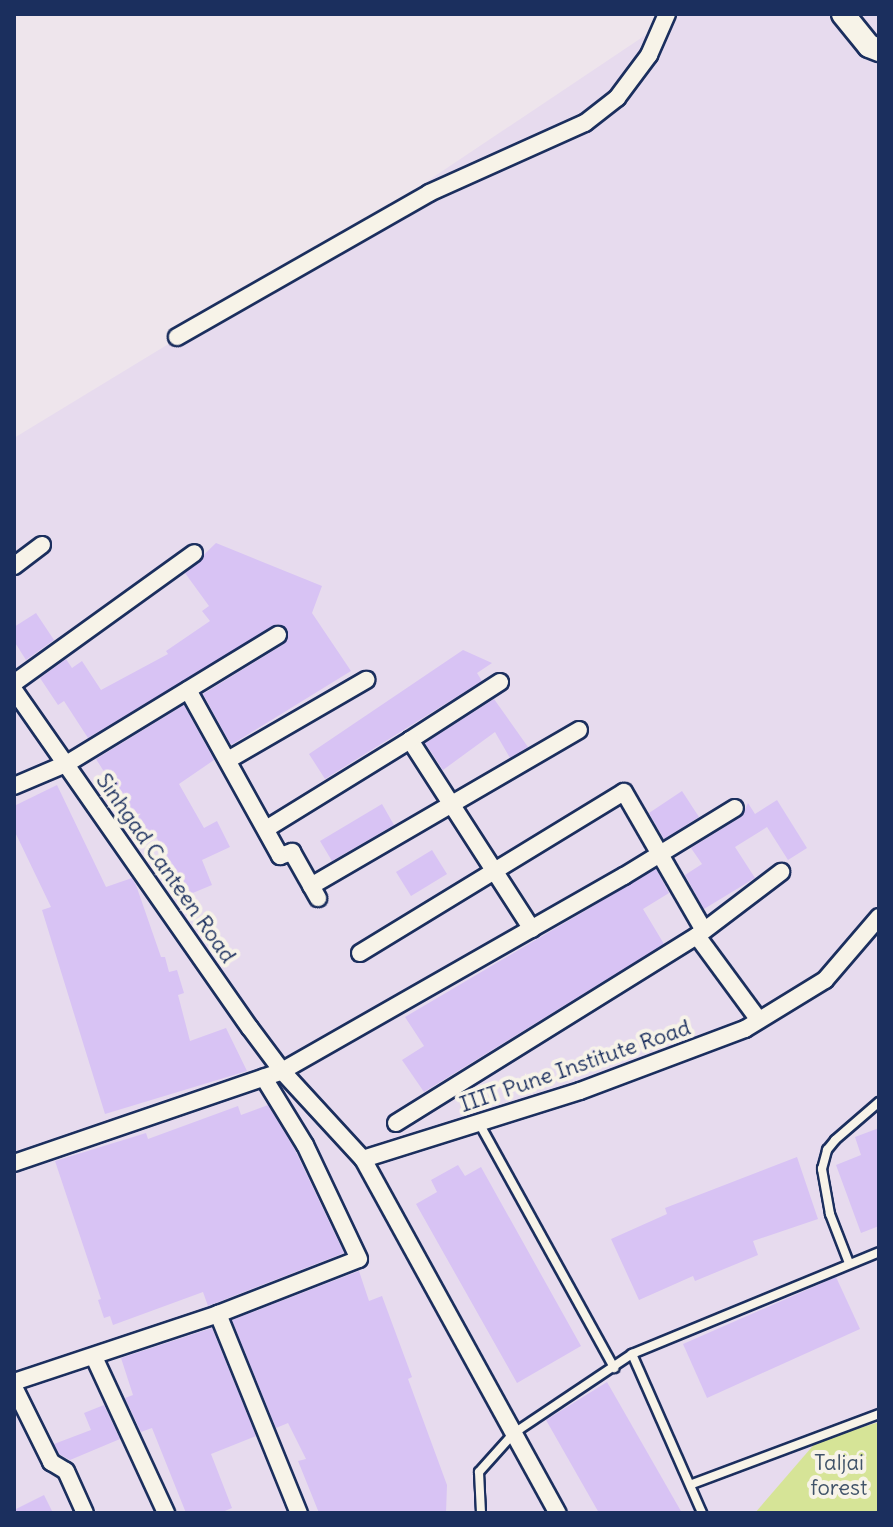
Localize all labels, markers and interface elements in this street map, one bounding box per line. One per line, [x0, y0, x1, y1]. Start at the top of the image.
street label: Sinhgad Canteen Road [91, 768, 241, 968]
street label: IIIT Pune Institute Road [456, 1014, 694, 1118]
park label: Taljai forest [811, 1449, 867, 1500]

